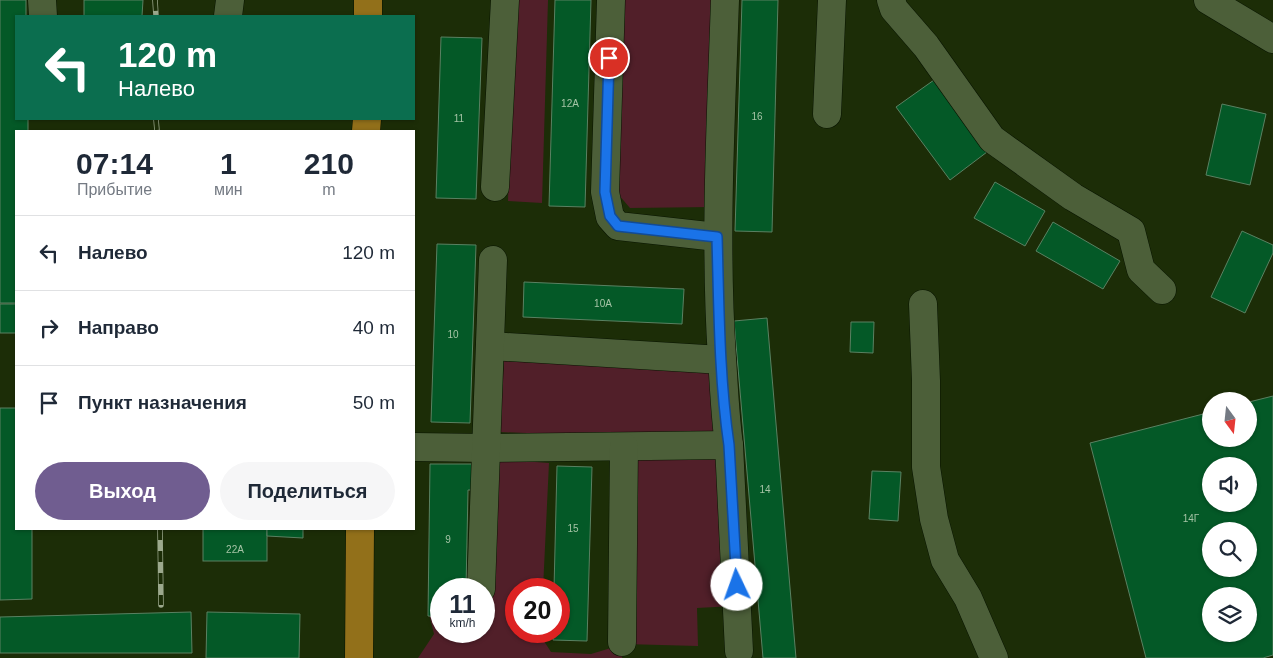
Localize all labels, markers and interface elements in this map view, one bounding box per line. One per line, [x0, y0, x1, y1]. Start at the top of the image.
icon: left [35, 35, 100, 100]
text: 120 m [118, 35, 217, 74]
pin [588, 37, 630, 79]
icon: arrive [595, 44, 623, 72]
text: Налево [118, 76, 195, 101]
house number: 12А [561, 98, 579, 109]
house number: 16 [751, 111, 763, 122]
house number: 11 [454, 113, 465, 124]
text: 07:14 [76, 147, 153, 180]
text: 1 [220, 147, 237, 180]
text: 210 [304, 147, 354, 180]
text: Прибытие [77, 181, 152, 198]
text: мин [214, 181, 243, 198]
text: m [322, 181, 335, 198]
icon: left [35, 239, 63, 267]
text: Налево [78, 242, 148, 263]
text: 120 m [342, 242, 395, 263]
house number: 10А [594, 298, 612, 309]
icon: right [35, 314, 63, 342]
text: Направо [78, 317, 159, 338]
text: 40 m [353, 317, 395, 338]
house number: 10 [447, 329, 459, 340]
icon: arrive [35, 389, 63, 417]
text: Пункт назначения [78, 392, 247, 413]
text: 50 m [353, 392, 395, 413]
north arrow [1202, 392, 1258, 448]
map controls [1202, 392, 1257, 642]
button: sound [1202, 457, 1257, 512]
button: Выход [35, 462, 210, 520]
button: Поделиться [220, 462, 395, 520]
house number: 14 [759, 484, 771, 495]
house number: 14Г [1183, 513, 1200, 524]
button: search [1202, 522, 1257, 577]
house number: 15 [567, 523, 579, 534]
house number: 9 [445, 534, 451, 545]
house number: 22А [226, 544, 244, 555]
position arrow [710, 558, 762, 610]
speed limit sign: 20 [505, 578, 570, 643]
button: layers [1202, 587, 1257, 642]
text: 11 [449, 590, 476, 618]
text: km/h [449, 616, 476, 630]

